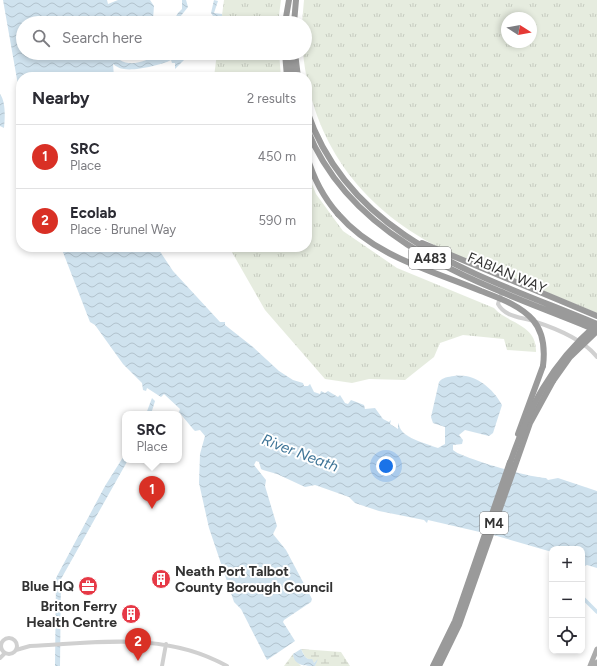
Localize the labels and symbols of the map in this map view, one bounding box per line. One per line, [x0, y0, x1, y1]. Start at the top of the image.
north arrow [501, 12, 537, 48]
road number: A483 [409, 247, 451, 269]
street label: FABIAN WAY [465, 249, 549, 297]
water label: River Neath [259, 430, 341, 476]
your location [376, 456, 396, 476]
pin: 1 [139, 476, 165, 509]
road number: M4 [480, 512, 508, 534]
place label: Neath Port Talbot County Borough Council [175, 563, 333, 596]
building icon: Neath Port Talbot County Borough Council [150, 568, 172, 590]
office icon: Blue HQ [77, 575, 99, 597]
place label: Blue HQ [21, 578, 74, 595]
place label: Briton Ferry Health Centre [26, 598, 118, 631]
building icon: Briton Ferry Health Centre [120, 603, 142, 625]
pin: 2 [125, 628, 151, 661]

